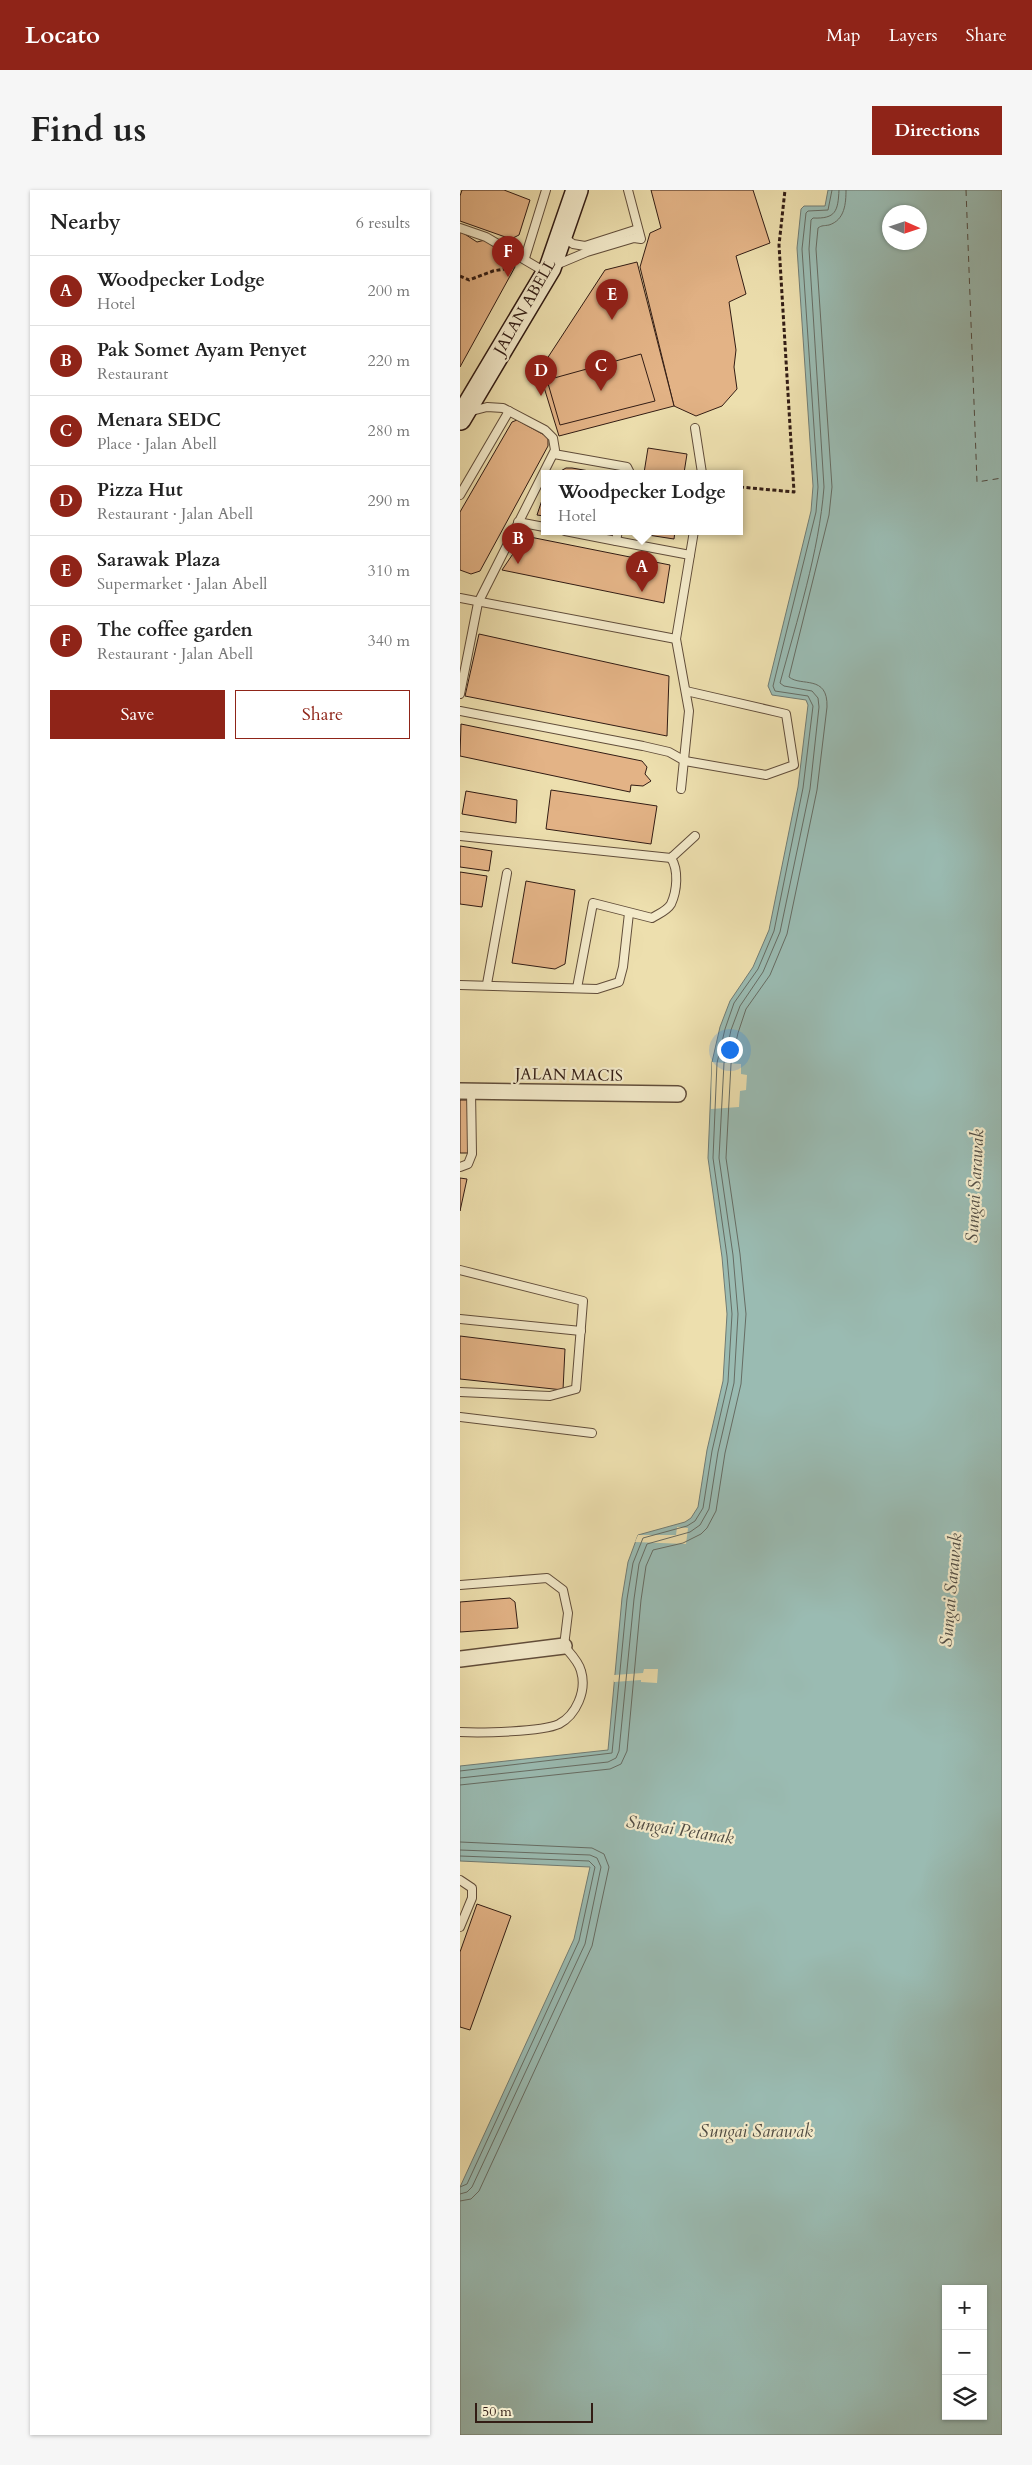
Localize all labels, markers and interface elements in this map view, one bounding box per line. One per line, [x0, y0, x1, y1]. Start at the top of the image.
text: Locato [25, 19, 100, 52]
text: Map [826, 23, 861, 48]
text: Layers [889, 23, 938, 48]
text: Share [966, 23, 1007, 48]
text: Find us [30, 106, 146, 154]
button: Directions [872, 106, 1002, 155]
north arrow [882, 205, 927, 250]
text: Nearby [50, 208, 121, 237]
text: 6 results [356, 212, 410, 234]
pin: F [492, 236, 524, 277]
street label: JALAN ABELL [488, 255, 562, 361]
text: Woodpecker Lodge [97, 267, 265, 293]
pin: E [596, 279, 628, 320]
text: A [60, 280, 72, 302]
text: 200 m [368, 280, 410, 302]
text: Hotel [97, 293, 135, 315]
text: Pak Somet Ayam Penyet [97, 337, 306, 363]
text: B [60, 350, 72, 372]
text: 220 m [368, 350, 410, 372]
pin: C [585, 350, 617, 391]
pin: D [525, 355, 557, 396]
text: Restaurant [97, 363, 168, 385]
text: Menara SEDC [97, 407, 221, 433]
text: C [60, 420, 72, 442]
text: 280 m [368, 420, 410, 442]
text: Place · Jalan Abell [97, 433, 217, 455]
popup [541, 470, 743, 535]
text: Pizza Hut [97, 477, 183, 503]
text: Woodpecker Lodge [558, 479, 726, 505]
text: D [59, 490, 73, 512]
text: 290 m [368, 490, 410, 512]
text: Restaurant · Jalan Abell [97, 503, 253, 525]
text: Hotel [558, 505, 596, 527]
pin: B [502, 523, 534, 564]
text: Sarawak Plaza [97, 547, 220, 573]
pin: A [626, 551, 658, 592]
text: E [61, 560, 71, 582]
text: 310 m [368, 560, 410, 582]
text: Supermarket · Jalan Abell [97, 573, 267, 595]
text: The coffee garden [97, 617, 253, 643]
text: F [61, 630, 71, 652]
text: 340 m [368, 630, 410, 652]
text: Restaurant · Jalan Abell [97, 643, 253, 665]
button: Save [50, 690, 225, 739]
button: Share [235, 690, 410, 739]
your location [717, 1037, 743, 1063]
street label: JALAN MACIS [513, 1063, 623, 1087]
water label: Sungai Sarawak [960, 1128, 990, 1244]
water label: Sungai Sarawak [934, 1532, 968, 1648]
water label: Sungai Petanak [624, 1809, 736, 1851]
water label: Sungai Sarawak [699, 2119, 813, 2144]
map controls [942, 2285, 987, 2420]
button: + [942, 2285, 987, 2330]
button: − [942, 2330, 987, 2375]
button: layers [942, 2375, 987, 2420]
scale bar [475, 2400, 592, 2423]
text: 50 m [482, 2402, 512, 2421]

